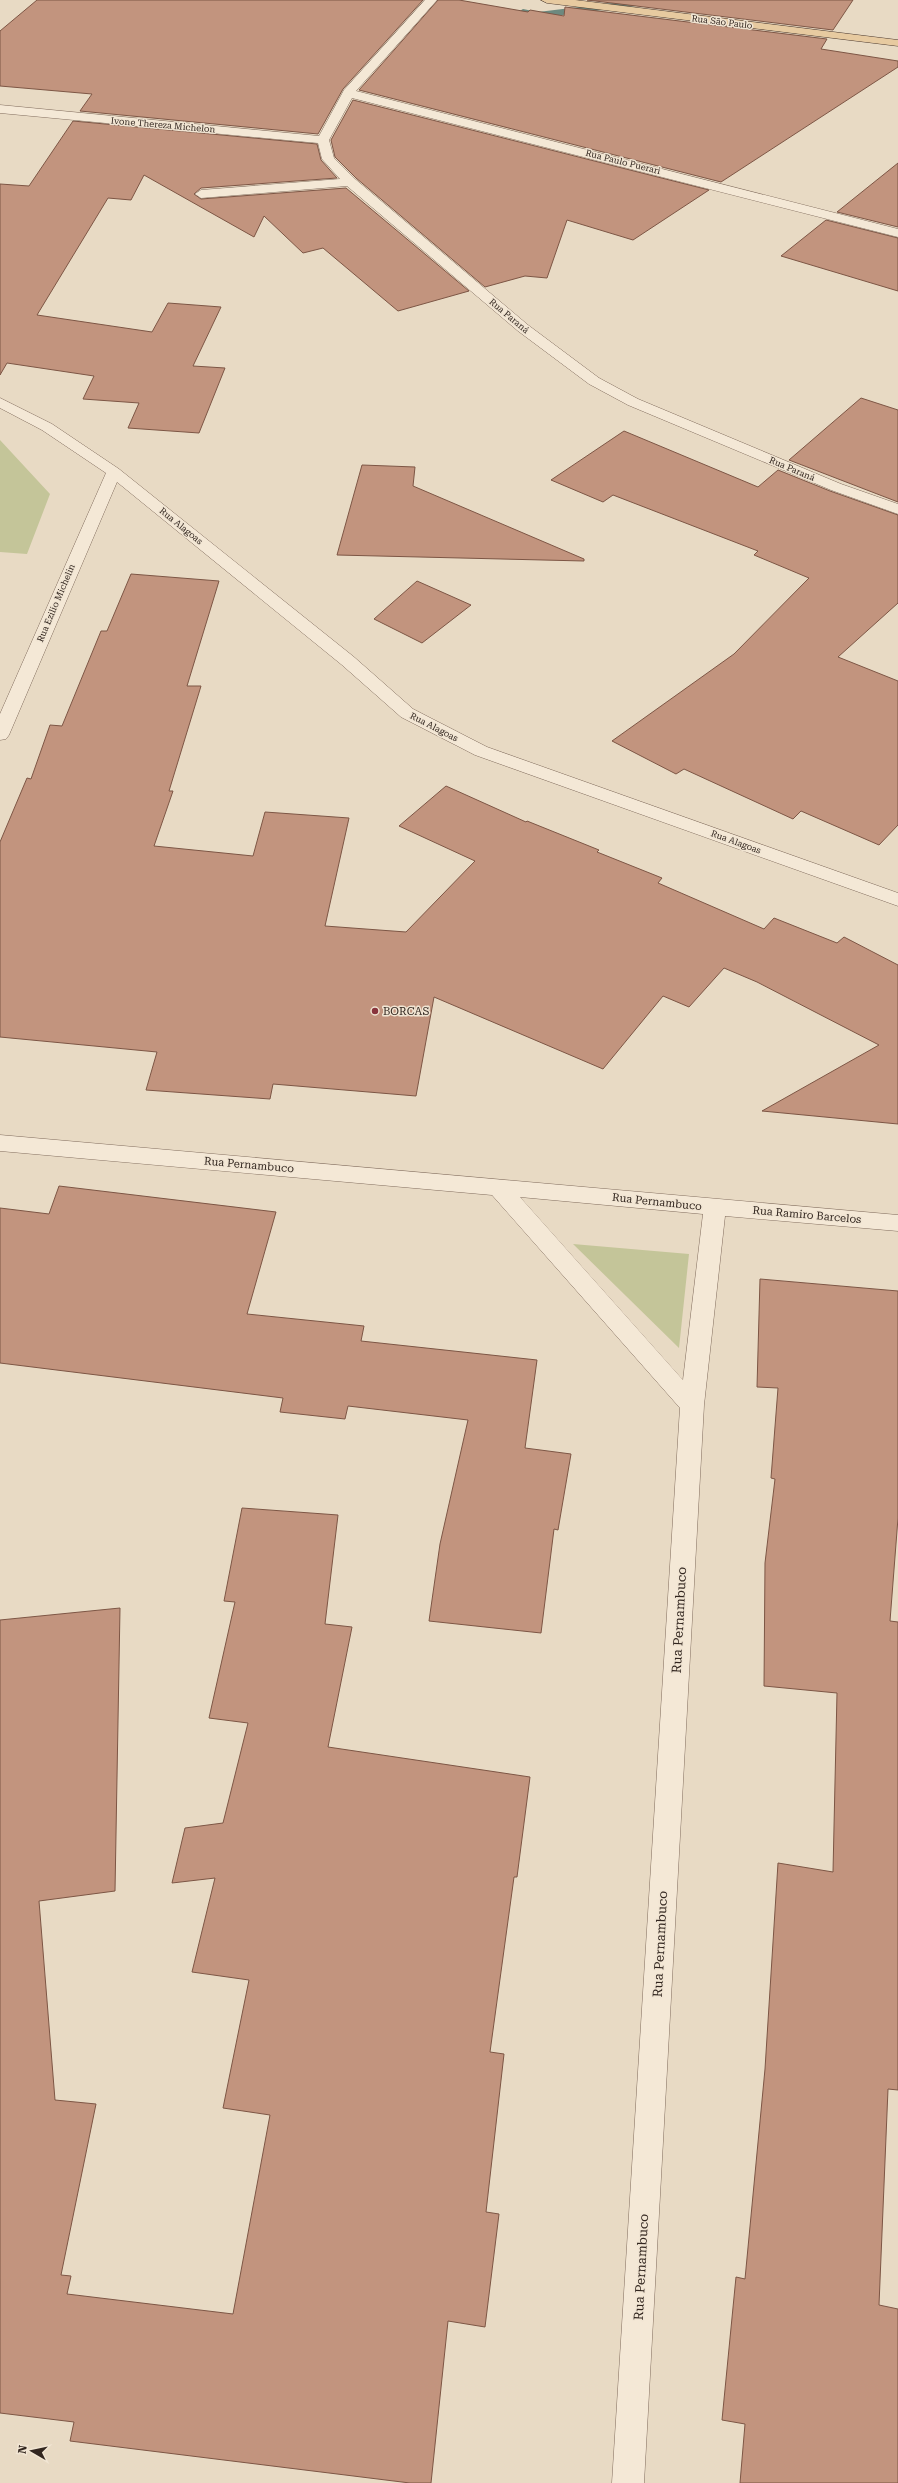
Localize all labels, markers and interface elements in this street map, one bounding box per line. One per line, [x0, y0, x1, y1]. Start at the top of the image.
street label: Rua São Paulo [691, 13, 754, 31]
street label: Ivone Thereza Michelon [110, 115, 216, 135]
street label: Rua Paulo Puerari [584, 148, 662, 176]
street label: Rua Paraná [487, 297, 531, 335]
street label: Rua Paraná [768, 455, 816, 483]
street label: Rua Alagoas [157, 506, 205, 546]
street label: Rua Ezilio Michelin [35, 562, 77, 644]
street label: Rua Alagoas [408, 711, 460, 743]
street label: Rua Alagoas [710, 828, 762, 856]
place label: BORCAS [383, 1005, 429, 1018]
marker: BORCAS [370, 1006, 380, 1016]
street label: Rua Pernambuco [203, 1155, 295, 1175]
street label: Rua Pernambuco [611, 1191, 703, 1213]
street label: Rua Ramiro Barcelos [752, 1204, 862, 1226]
street label: Rua Pernambuco [669, 1566, 689, 1674]
street label: Rua Pernambuco [650, 1890, 670, 1998]
street label: Rua Pernambuco [631, 2213, 651, 2321]
north arrow [12, 2431, 52, 2471]
text: N [16, 2444, 30, 2455]

